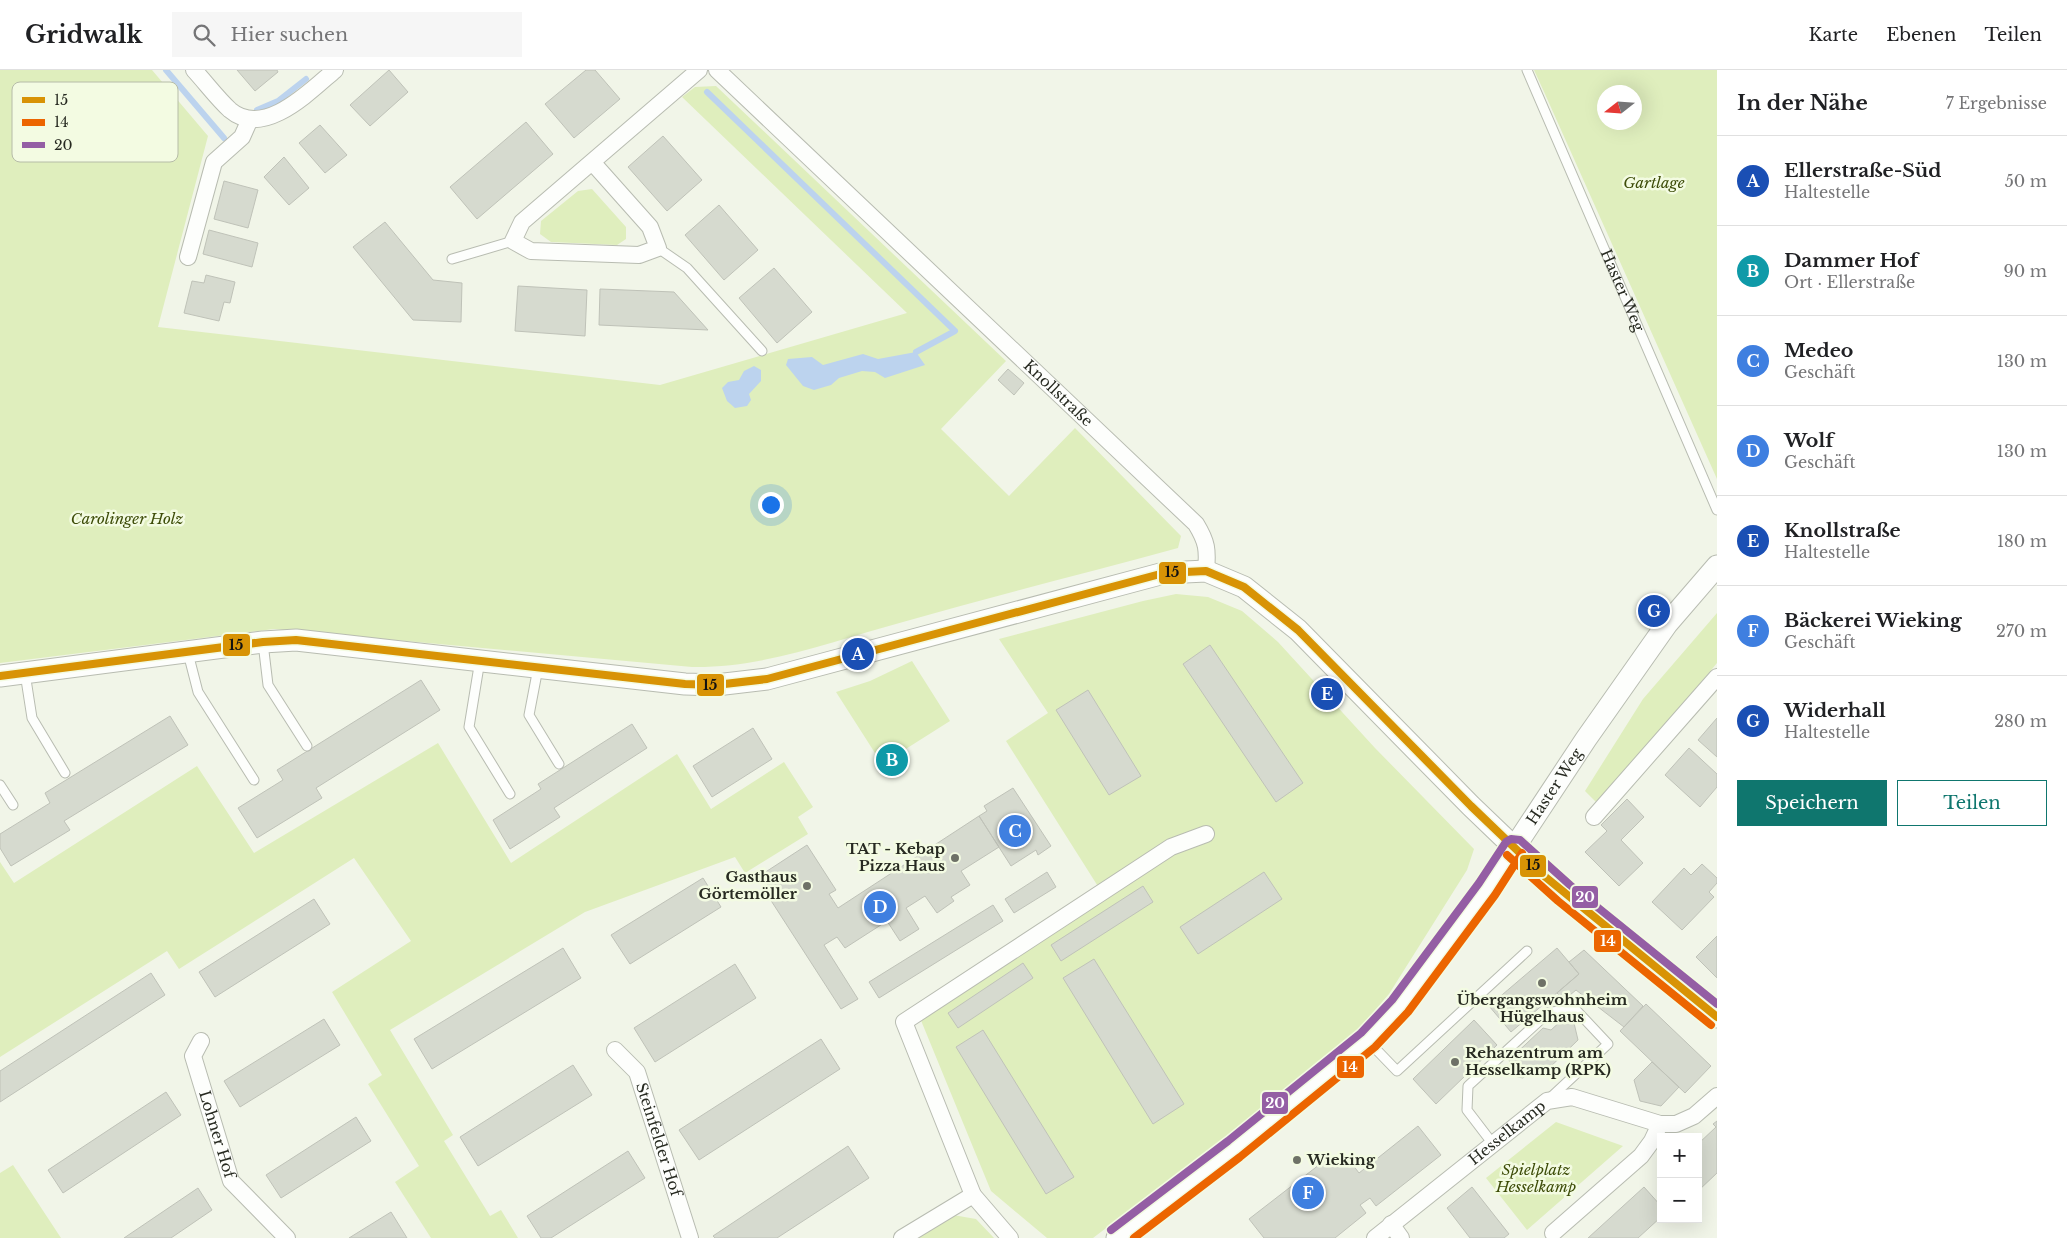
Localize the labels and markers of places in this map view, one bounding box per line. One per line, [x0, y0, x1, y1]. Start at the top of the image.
pin: G [1638, 592, 1670, 630]
pin: A [842, 635, 874, 673]
pin: E [1311, 675, 1343, 713]
pin: B [876, 741, 908, 779]
pin: C [999, 812, 1031, 850]
place label: TAT - Kebap Pizza Haus [846, 839, 945, 875]
marker: TAT - Kebap Pizza Haus [949, 852, 961, 864]
place label: Gasthaus Görtemöller [699, 867, 798, 903]
marker: Gasthaus Görtemöller [801, 880, 813, 892]
pin: D [864, 888, 896, 926]
marker: Übergangswohnheim Hügelhaus [1536, 977, 1548, 989]
place label: Übergangswohnheim Hügelhaus [1457, 990, 1628, 1026]
place label: Rehazentrum am Hesselkamp (RPK) [1465, 1043, 1611, 1079]
marker: Rehazentrum am Hesselkamp (RPK) [1449, 1056, 1461, 1068]
place label: Wieking [1306, 1150, 1376, 1169]
marker: Wieking [1291, 1154, 1303, 1166]
pin: F [1292, 1174, 1324, 1212]

